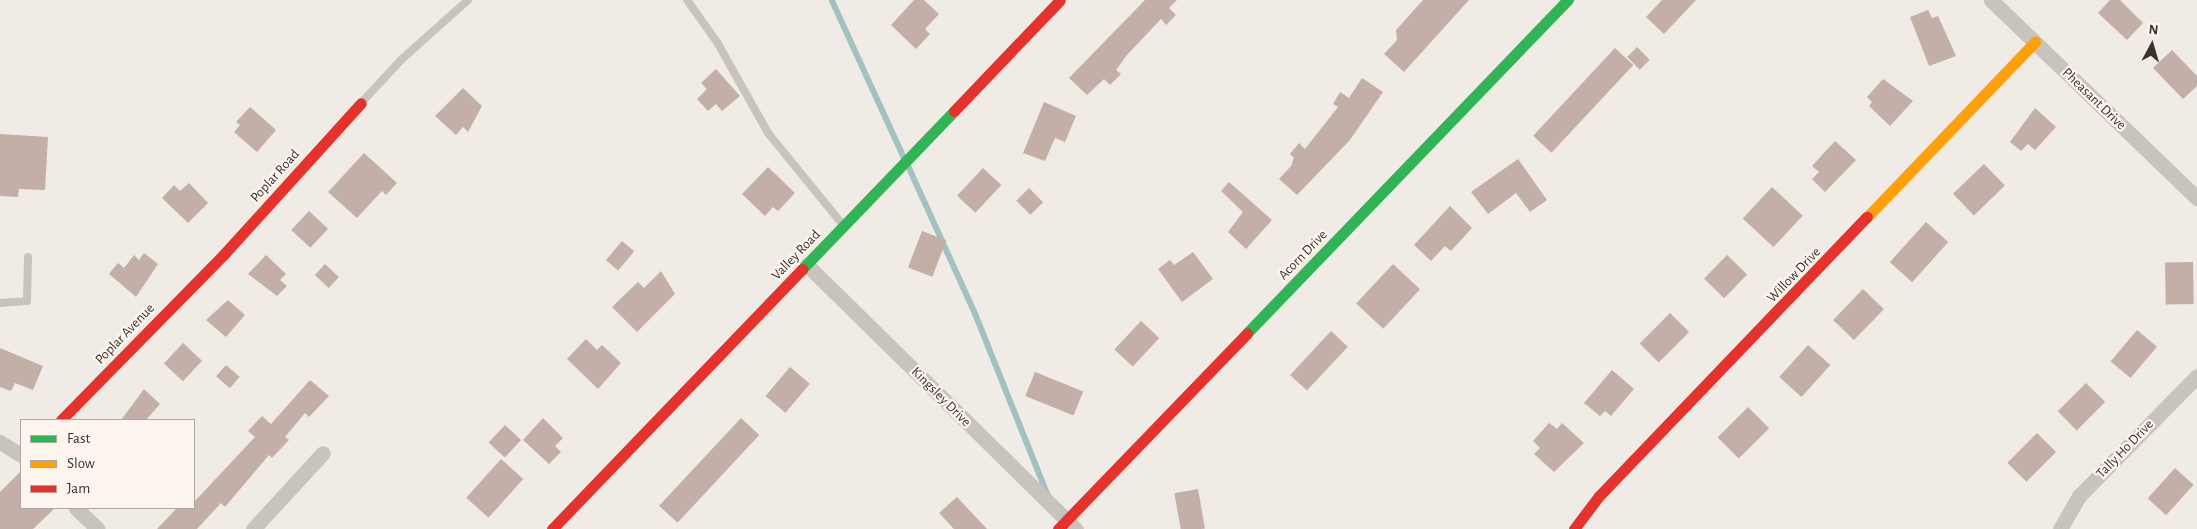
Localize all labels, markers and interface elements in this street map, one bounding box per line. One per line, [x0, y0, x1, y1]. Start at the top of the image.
north arrow [2127, 20, 2177, 70]
text: N [2148, 23, 2159, 38]
street label: Pheasant Drive [2059, 64, 2129, 134]
street label: Poplar Road [247, 146, 303, 206]
street label: Valley Road [768, 226, 824, 284]
street label: Acorn Drive [1275, 226, 1331, 284]
street label: Willow Drive [1764, 244, 1824, 306]
street label: Poplar Avenue [92, 300, 158, 368]
street label: Kingsley Drive [908, 364, 974, 430]
street label: Tally Ho Drive [2093, 416, 2157, 482]
legend [20, 419, 195, 509]
text: Fast [67, 431, 90, 446]
text: Slow [67, 456, 95, 471]
text: Jam [67, 481, 90, 496]

